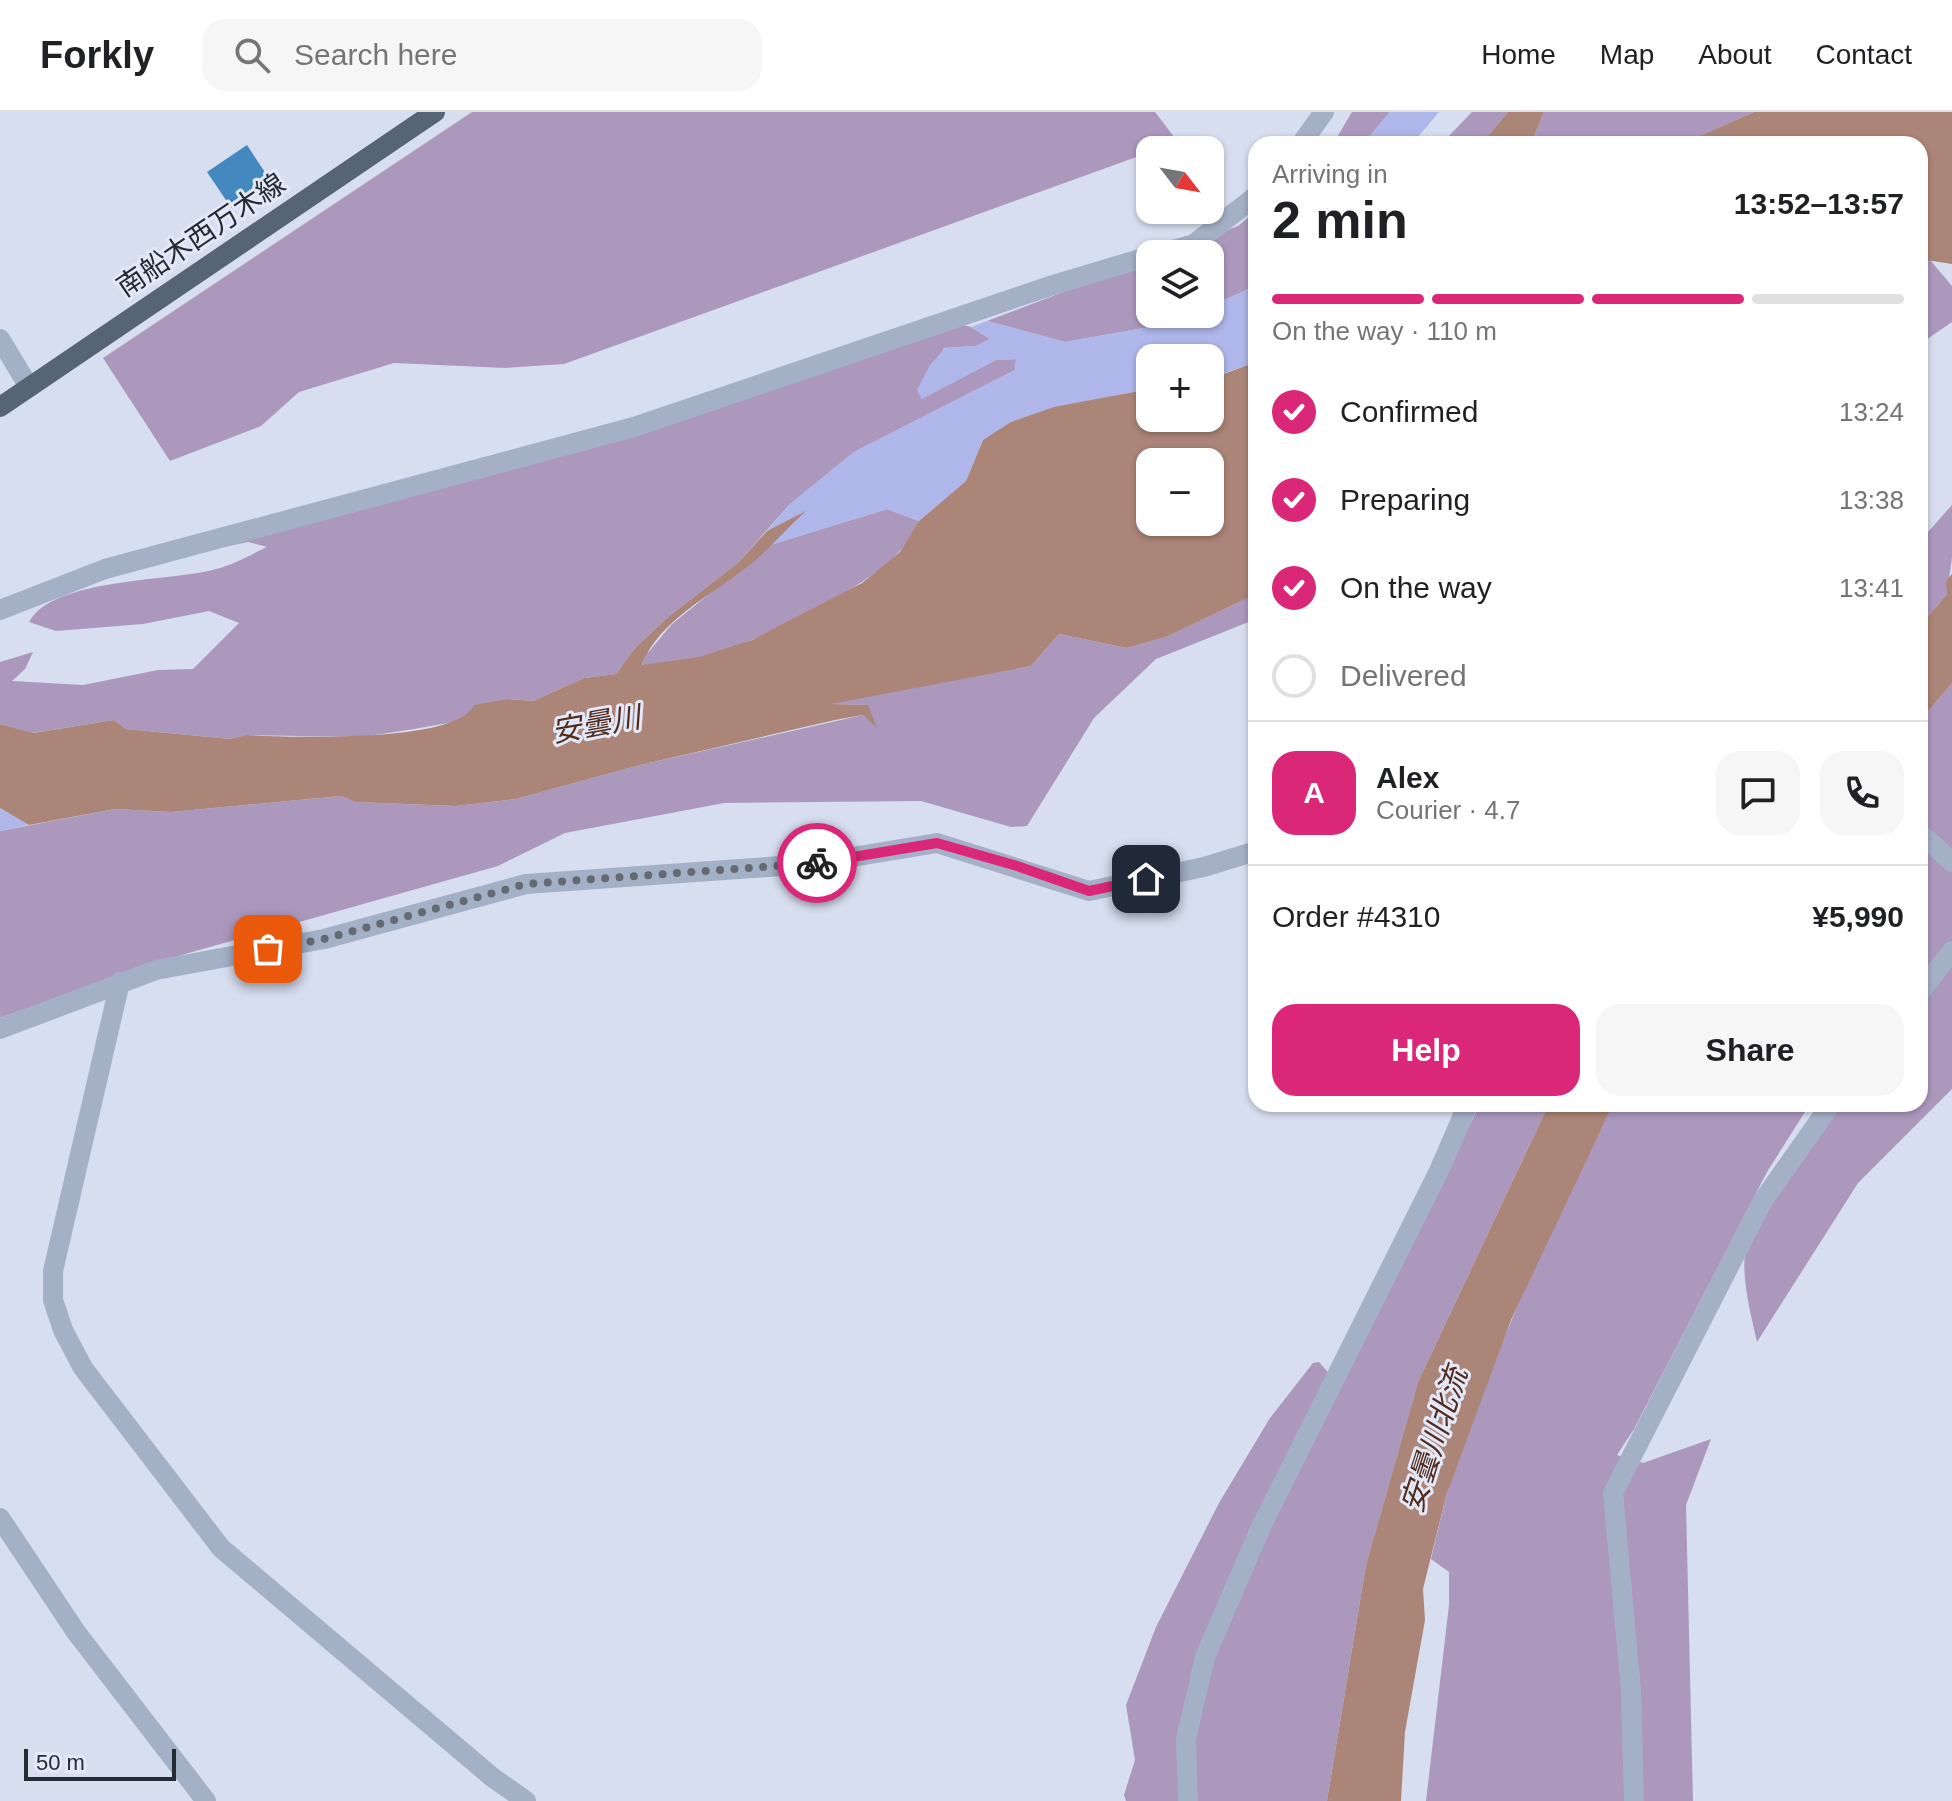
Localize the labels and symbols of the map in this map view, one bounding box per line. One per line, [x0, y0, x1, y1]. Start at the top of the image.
north arrow [1136, 136, 1224, 224]
street label: 南船木西万木線 [111, 167, 291, 303]
water label: 安曇川 [549, 699, 646, 748]
courier [777, 823, 857, 903]
pin [1112, 845, 1180, 913]
pin [234, 915, 302, 983]
water label: 安曇川北流 [1395, 1360, 1474, 1516]
scale bar [24, 1745, 176, 1781]

